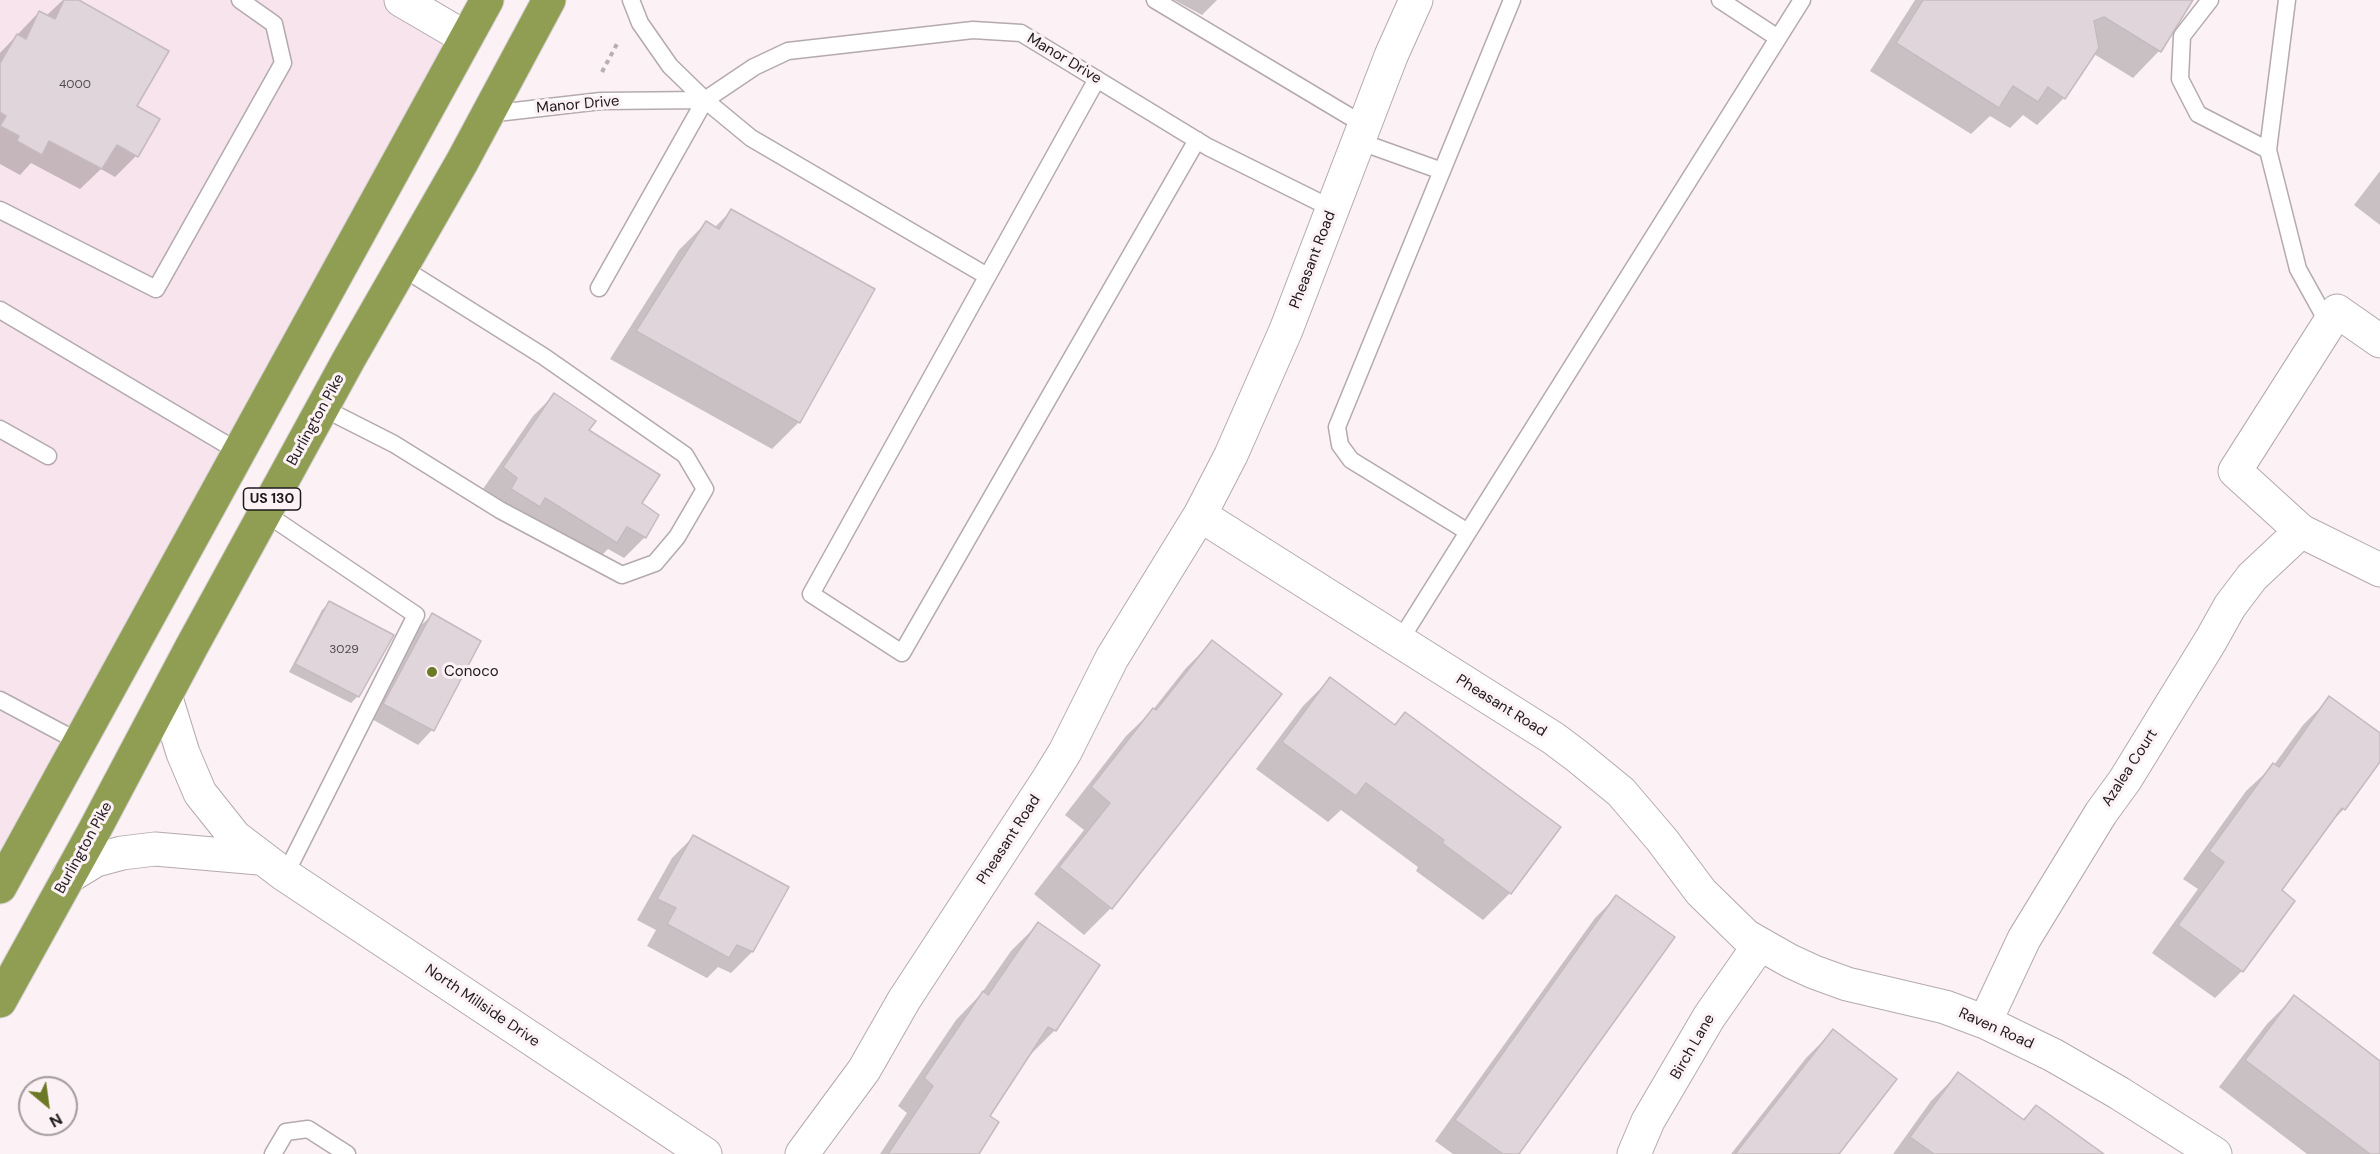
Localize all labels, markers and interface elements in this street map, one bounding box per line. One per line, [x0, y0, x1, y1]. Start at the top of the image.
street label: Manor Drive [1024, 30, 1104, 88]
house number: 4000 [59, 78, 91, 92]
street label: Manor Drive [536, 92, 620, 118]
street label: Pheasant Road [1286, 209, 1340, 311]
street label: Burlington Pike [283, 371, 349, 469]
road number: US 130 [244, 488, 300, 510]
house number: 3029 [329, 643, 359, 657]
place label: Conoco [444, 663, 499, 681]
marker: Conoco [425, 665, 439, 679]
street label: Pheasant Road [1453, 671, 1549, 741]
street label: Azalea Court [2098, 726, 2162, 810]
street label: Pheasant Road [973, 792, 1045, 888]
street label: Burlington Pike [51, 799, 117, 897]
street label: North Millside Drive [421, 961, 543, 1051]
street label: Raven Road [1956, 1004, 2036, 1054]
street label: Birch Lane [1667, 1011, 1719, 1083]
north arrow [18, 1076, 78, 1136]
text: N [46, 1108, 66, 1132]

